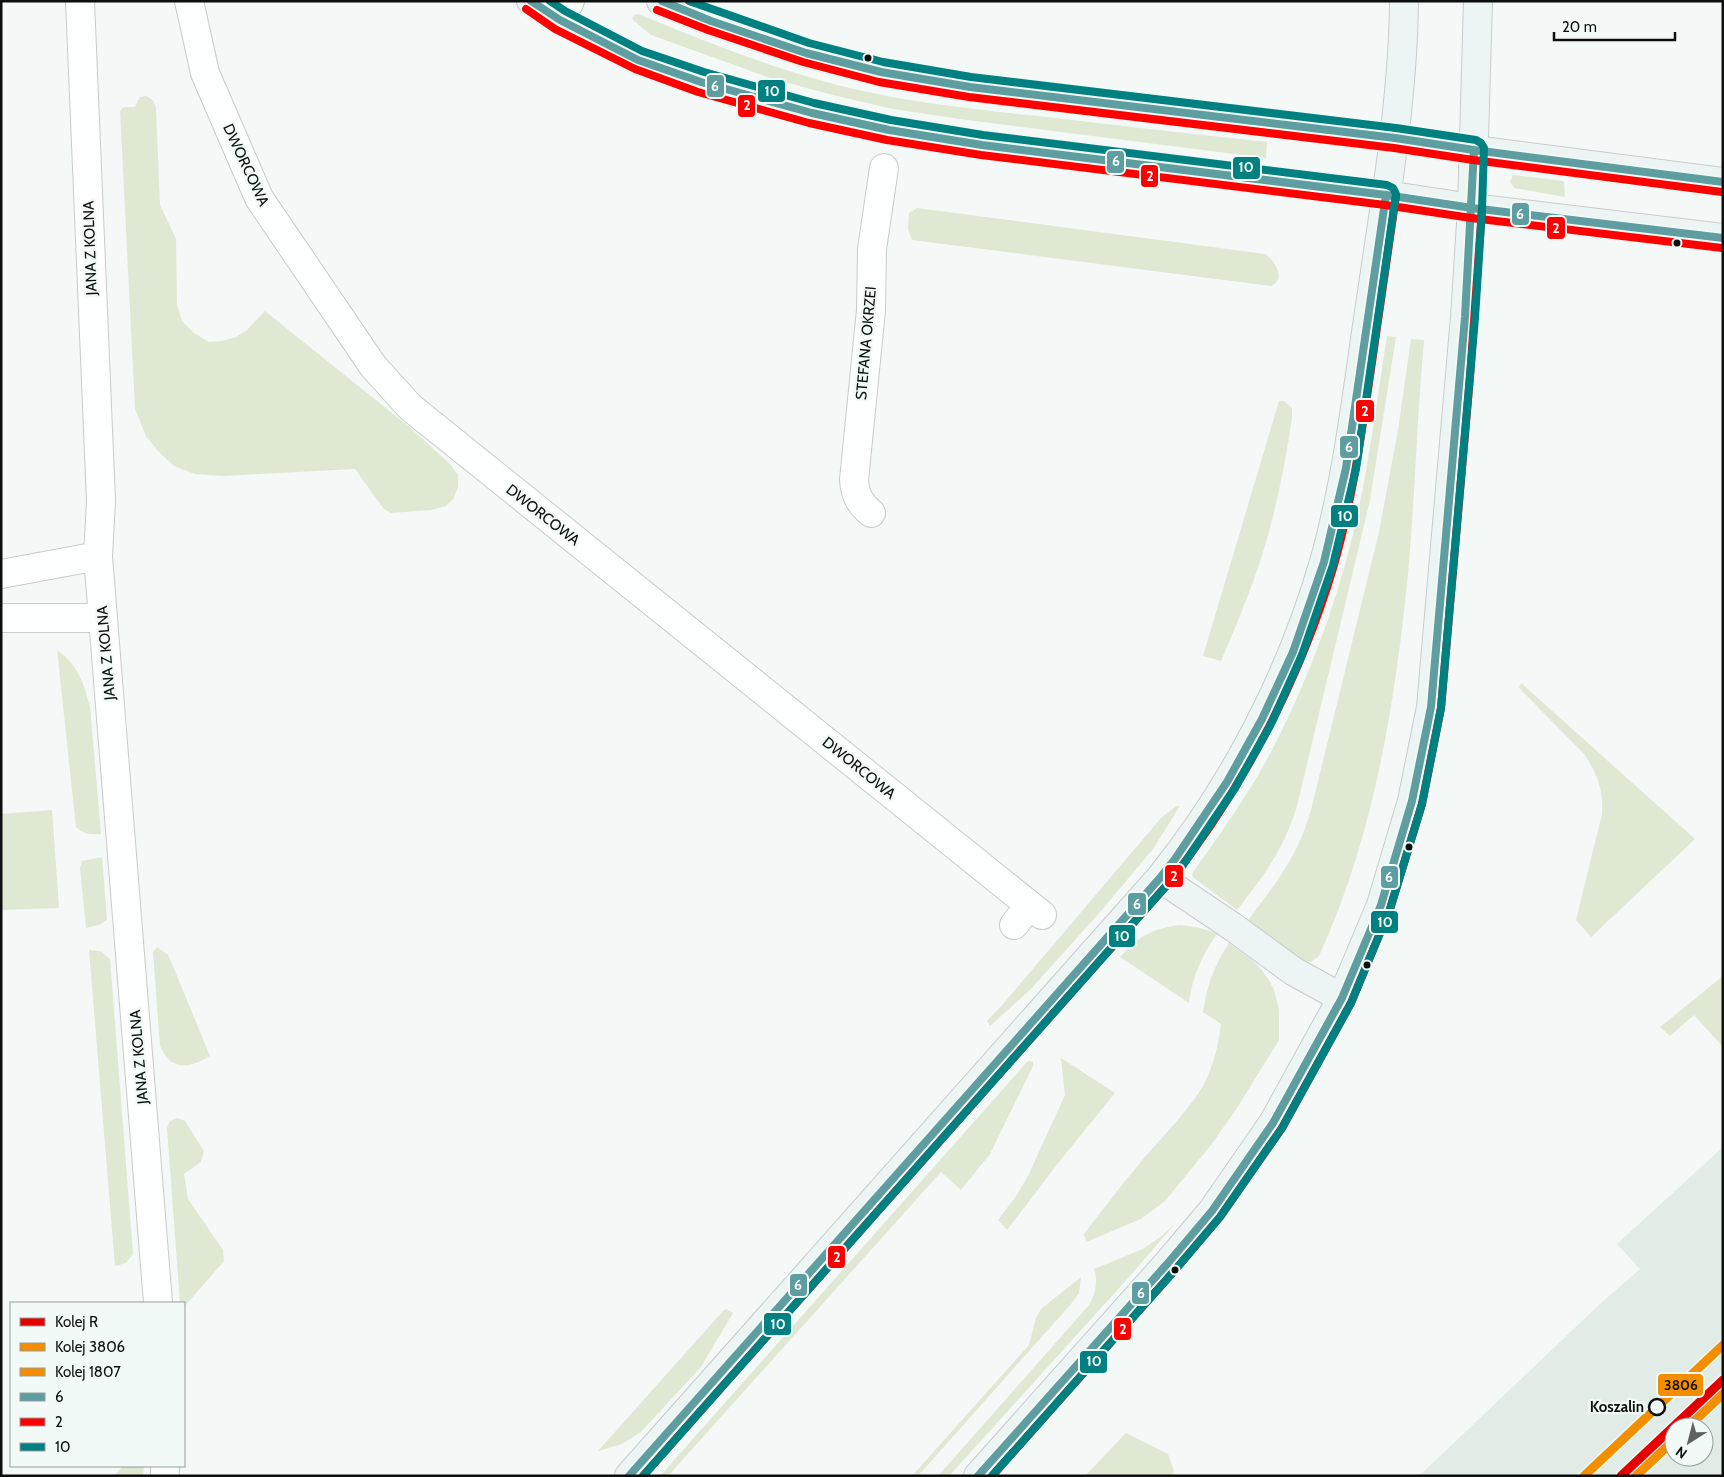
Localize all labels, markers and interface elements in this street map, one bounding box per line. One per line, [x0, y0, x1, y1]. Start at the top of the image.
scale bar [1554, 10, 1675, 42]
text: 20 m [1562, 18, 1597, 36]
unlabelled marker [863, 53, 873, 63]
line badge: 6 [706, 74, 725, 98]
text: 6 [711, 77, 719, 95]
line badge: 10 [757, 79, 786, 103]
text: 10 [764, 82, 780, 100]
line badge: 2 [737, 94, 756, 118]
text: 2 [743, 96, 751, 114]
street label: DWORCOWA [219, 121, 273, 210]
line badge: 6 [1106, 150, 1125, 174]
text: 6 [1112, 152, 1120, 170]
line badge: 10 [1232, 156, 1261, 180]
text: 10 [1238, 158, 1254, 176]
line badge: 2 [1140, 164, 1159, 188]
text: 2 [1146, 167, 1154, 185]
street label: JANA Z KOLNA [79, 200, 101, 297]
line badge: 6 [1511, 202, 1530, 226]
text: 6 [1516, 205, 1524, 223]
line badge: 2 [1546, 216, 1566, 240]
text: 2 [1552, 219, 1560, 237]
unlabelled marker [1672, 238, 1682, 248]
street label: STEFANA OKRZEI [852, 285, 880, 401]
line badge: 2 [1355, 399, 1375, 423]
text: 2 [1361, 402, 1369, 420]
line badge: 6 [1339, 435, 1359, 459]
text: 6 [1345, 438, 1353, 456]
street label: DWORCOWA [502, 481, 584, 550]
line badge: 10 [1330, 504, 1359, 528]
text: 10 [1337, 507, 1353, 525]
street label: JANA Z KOLNA [93, 604, 119, 702]
street label: DWORCOWA [819, 733, 900, 803]
unlabelled marker [1404, 842, 1414, 852]
line badge: 2 [1164, 864, 1184, 888]
line badge: 6 [1380, 865, 1399, 889]
text: 2 [1170, 867, 1178, 885]
text: 6 [1385, 868, 1393, 886]
line badge: 6 [1127, 892, 1147, 916]
text: 6 [1133, 895, 1141, 913]
line badge: 10 [1370, 910, 1399, 934]
text: 10 [1377, 913, 1393, 931]
line badge: 10 [1108, 924, 1136, 948]
text: 10 [1114, 927, 1130, 945]
unlabelled marker [1362, 960, 1372, 970]
street label: JANA Z KOLNA [126, 1008, 152, 1106]
line badge: 2 [827, 1245, 846, 1269]
text: 2 [833, 1248, 841, 1266]
unlabelled marker [1170, 1265, 1180, 1275]
line badge: 6 [789, 1273, 808, 1297]
text: 6 [794, 1276, 802, 1294]
line badge: 6 [1131, 1281, 1150, 1305]
text: 6 [1137, 1284, 1145, 1302]
legend [10, 1302, 185, 1467]
line badge: 10 [763, 1312, 792, 1336]
text: Kolej R [55, 1313, 98, 1331]
text: 10 [770, 1315, 786, 1333]
line badge: 2 [1113, 1317, 1132, 1341]
text: 2 [1119, 1320, 1127, 1338]
text: Kolej 3806 [55, 1338, 125, 1356]
line badge: 10 [1079, 1350, 1108, 1374]
text: 10 [1086, 1352, 1102, 1370]
text: Kolej 1807 [55, 1363, 121, 1381]
line badge: 3806 [1657, 1373, 1704, 1397]
text: 3806 [1664, 1376, 1698, 1394]
text: 6 [55, 1388, 64, 1406]
place label: Koszalin [1590, 1398, 1644, 1416]
marker: Koszalin [1648, 1398, 1666, 1416]
text: 2 [55, 1413, 63, 1431]
north arrow [1664, 1417, 1714, 1467]
text: 10 [55, 1438, 70, 1456]
text: N [1672, 1442, 1691, 1463]

